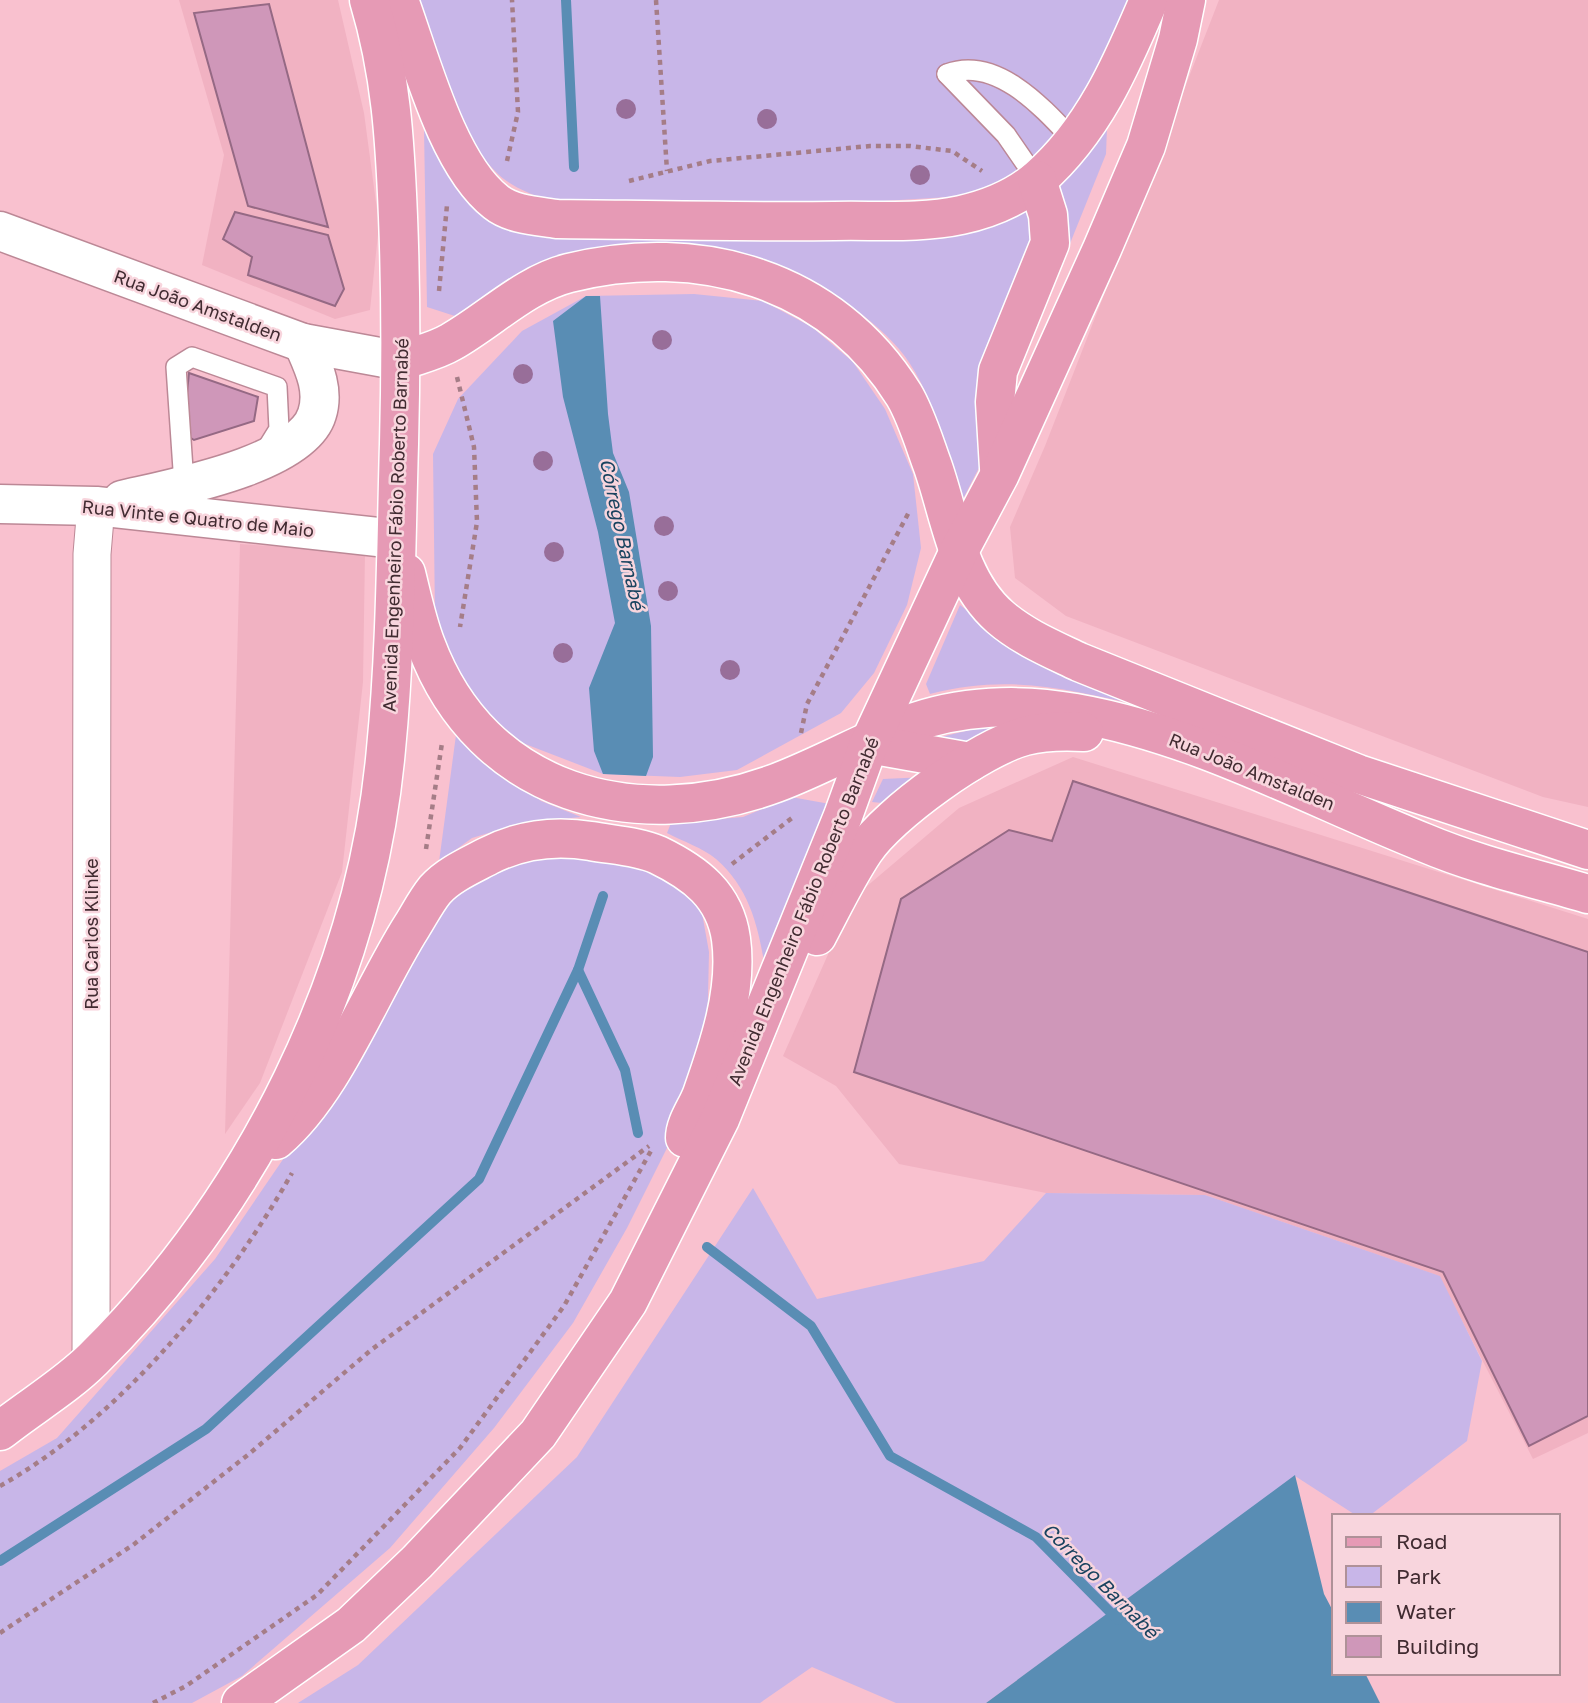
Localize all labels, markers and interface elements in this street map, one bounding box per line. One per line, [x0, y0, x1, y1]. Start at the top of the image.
street label: Rua João Amstalden [111, 264, 285, 346]
street label: Avenida Engenheiro Fábio Roberto Barnabé [377, 338, 413, 712]
water label: Córrego Barnabé [596, 456, 651, 614]
street label: Rua Vinte e Quatro de Maio [81, 495, 315, 541]
street label: Rua João Amstalden [1166, 728, 1338, 814]
street label: Avenida Engenheiro Fábio Roberto Barnabé [723, 734, 883, 1088]
street label: Rua Carlos Klinke [80, 858, 102, 1010]
legend [1332, 1514, 1560, 1675]
water label: Córrego Barnabé [1038, 1517, 1165, 1644]
text: Road [1396, 1528, 1447, 1554]
text: Park [1396, 1563, 1442, 1589]
text: Water [1396, 1598, 1456, 1624]
text: Building [1396, 1633, 1479, 1659]

